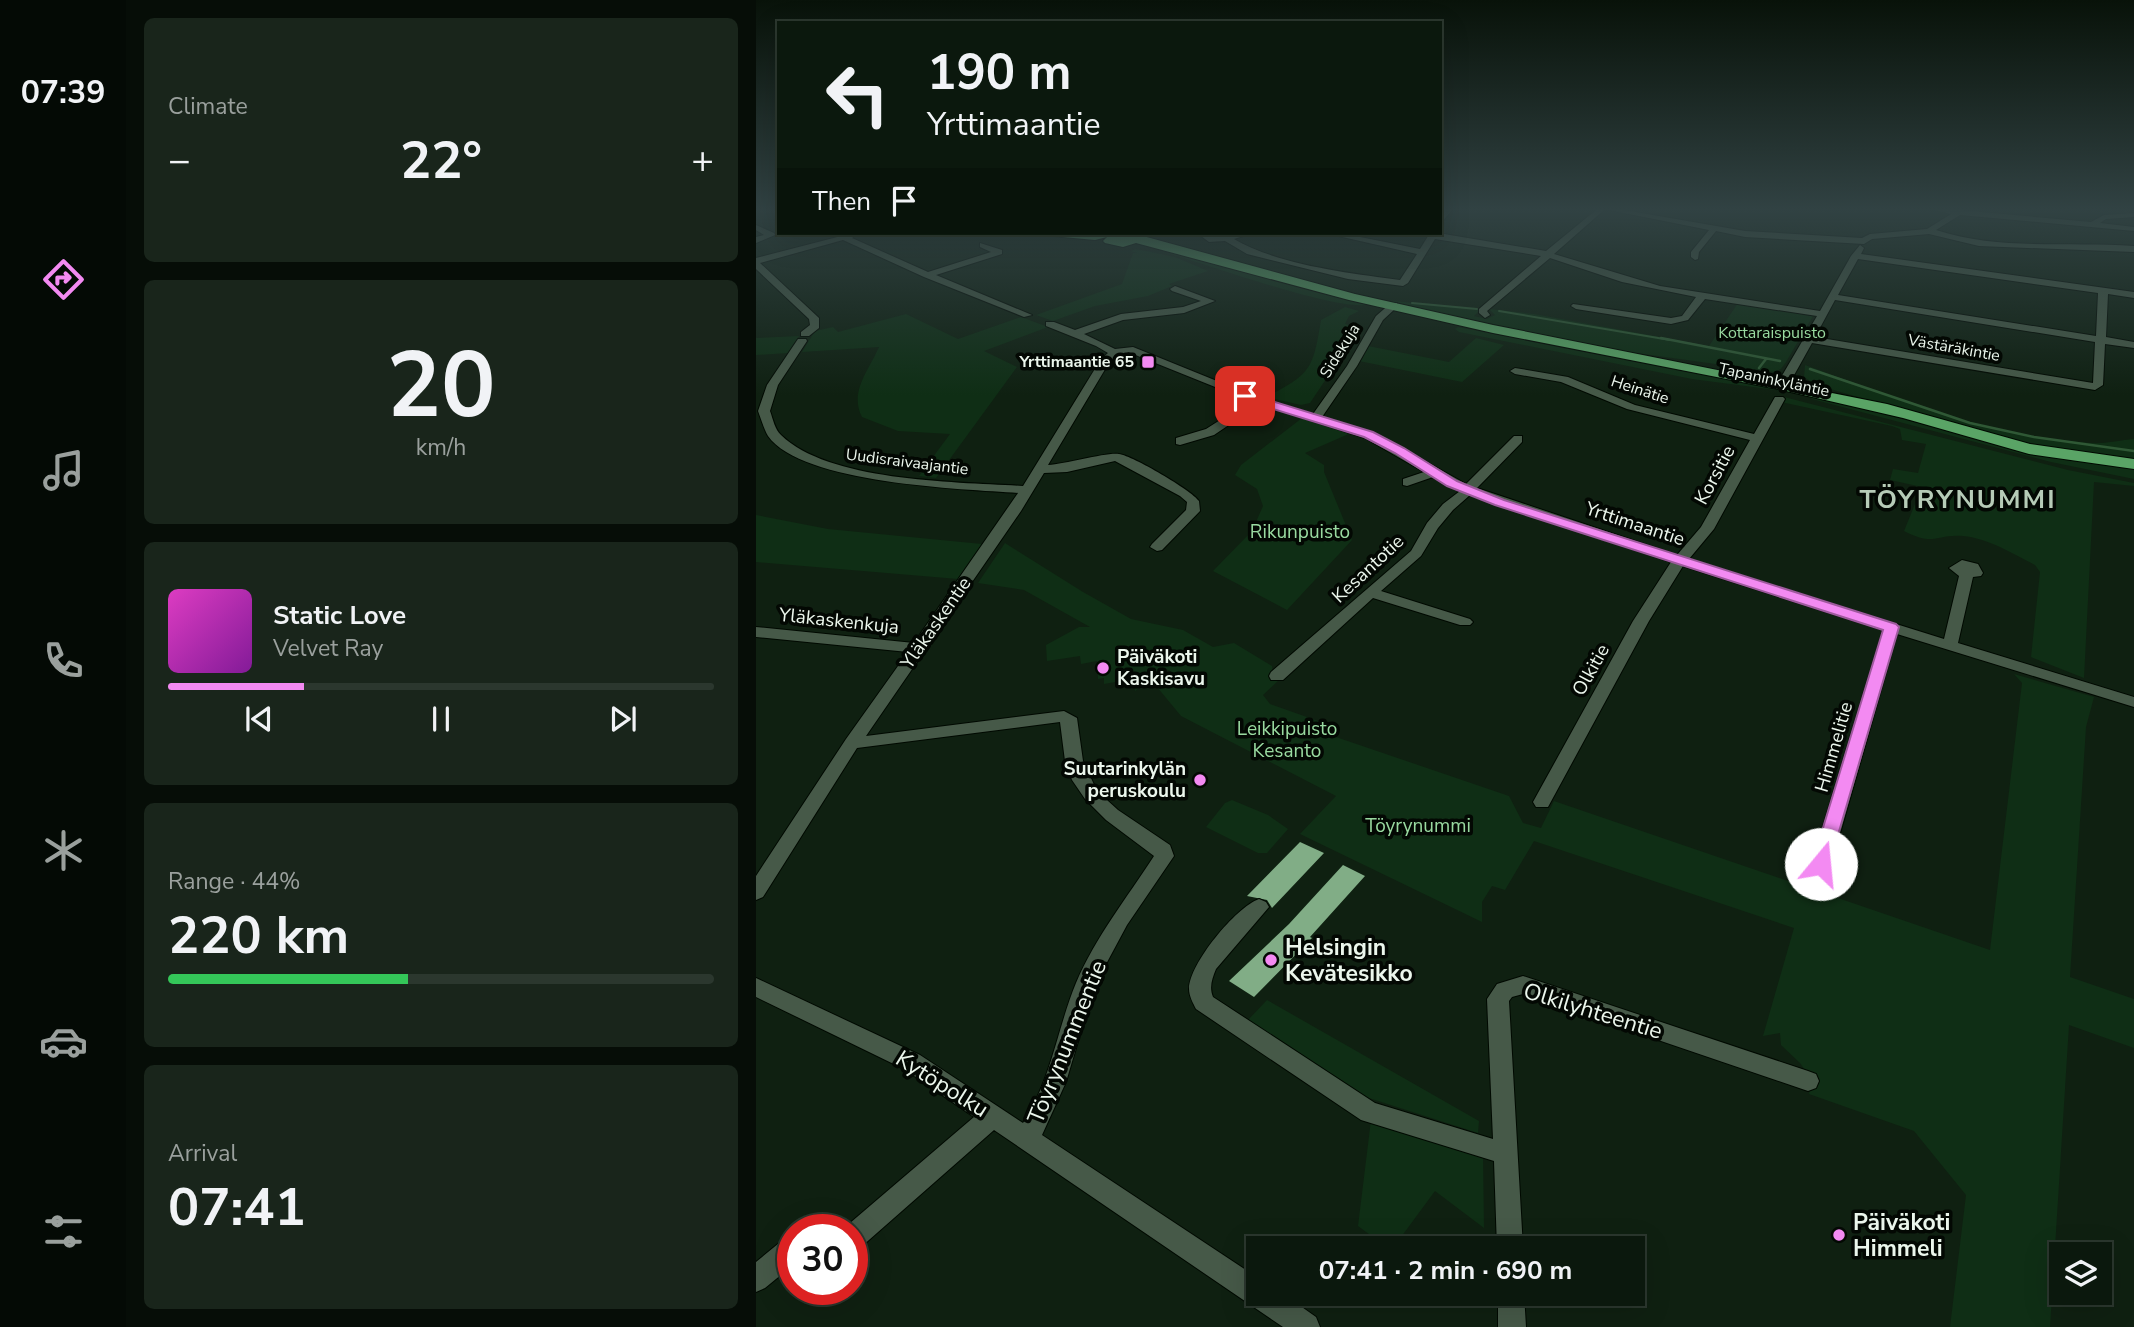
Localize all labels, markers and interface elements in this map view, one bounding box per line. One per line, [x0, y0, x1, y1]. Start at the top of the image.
text: 190 m [927, 39, 1071, 106]
icon: left [812, 49, 903, 140]
text: 07:39 [21, 71, 105, 114]
text: Climate [168, 91, 248, 122]
text: Yrttimaantie [927, 103, 1100, 146]
text: 22° [400, 125, 482, 196]
text: − [168, 135, 191, 186]
text: + [691, 135, 714, 186]
icon: arrive [885, 182, 923, 220]
text: Then [812, 184, 871, 219]
icon: directions [39, 255, 88, 304]
street label: Sidekuja [1315, 319, 1365, 383]
park label: Kottaraispuisto [1718, 322, 1826, 344]
text: 20 [386, 324, 496, 448]
street label: Västäräkintie [1905, 329, 2002, 367]
place label: Yrttimaantie 65 [1018, 351, 1134, 373]
marker: Yrttimaantie 65 [1140, 354, 1156, 370]
street label: Tapaninkyläntie [1717, 358, 1831, 402]
pin [1215, 366, 1275, 426]
street label: Heinätie [1608, 370, 1672, 410]
icon: arrive [1226, 377, 1264, 415]
text: km/h [416, 432, 466, 463]
street label: Korsitie [1689, 441, 1741, 509]
street label: Uudisraivaajantie [844, 444, 970, 480]
icon: music [39, 446, 88, 495]
district label: TÖYRYNUMMI [1860, 482, 2056, 517]
street label: Yrttimaantie [1581, 495, 1688, 552]
park label: Rikunpuisto [1250, 519, 1350, 545]
street label: Kesantotie [1326, 529, 1410, 609]
street label: Yläkaskentie [894, 572, 977, 675]
text: Static Love [273, 598, 406, 633]
street label: Yläkaskenkuja [777, 602, 900, 640]
text: Velvet Ray [273, 633, 383, 664]
icon: phone [39, 636, 88, 685]
street label: Olkitie [1566, 640, 1616, 700]
place label: Päiväkoti Kaskisavu [1117, 644, 1205, 692]
marker: Päiväkoti Kaskisavu [1095, 660, 1111, 676]
street label: Himmelitie [1809, 699, 1859, 795]
icon: previous [240, 700, 278, 738]
icon: pause [422, 700, 460, 738]
icon: next [604, 700, 642, 738]
park label: Leikkipuisto Kesanto [1237, 716, 1337, 764]
place label: Suutarinkylän peruskoulu [1064, 756, 1186, 804]
marker: Suutarinkylän peruskoulu [1192, 772, 1208, 788]
park label: Töyrynummi [1365, 813, 1471, 839]
icon: climate [39, 826, 88, 875]
position arrow [1784, 827, 1858, 901]
text: Range · 44% [168, 866, 300, 897]
text: 220 km [168, 900, 349, 971]
place label: Helsingin Kevätesikko [1285, 932, 1413, 989]
marker: Helsingin Kevätesikko [1263, 952, 1279, 968]
street label: Töyrynummentie [1020, 956, 1114, 1128]
street label: Olkilyhteentie [1520, 975, 1666, 1047]
icon: car [39, 1017, 88, 1066]
street label: Kytöpolku [890, 1043, 994, 1125]
text: Arrival [168, 1138, 237, 1169]
text: 07:41 [168, 1172, 306, 1243]
icon: filters [39, 1207, 88, 1256]
place label: Päiväkoti Himmeli [1853, 1207, 1950, 1264]
speed limit sign: 30 [777, 1214, 868, 1305]
marker: Päiväkoti Himmeli [1831, 1227, 1847, 1243]
map controls [2049, 1242, 2112, 1305]
button: layers [2049, 1242, 2112, 1305]
text: 07:41 · 2 min · 690 m [1319, 1253, 1572, 1288]

